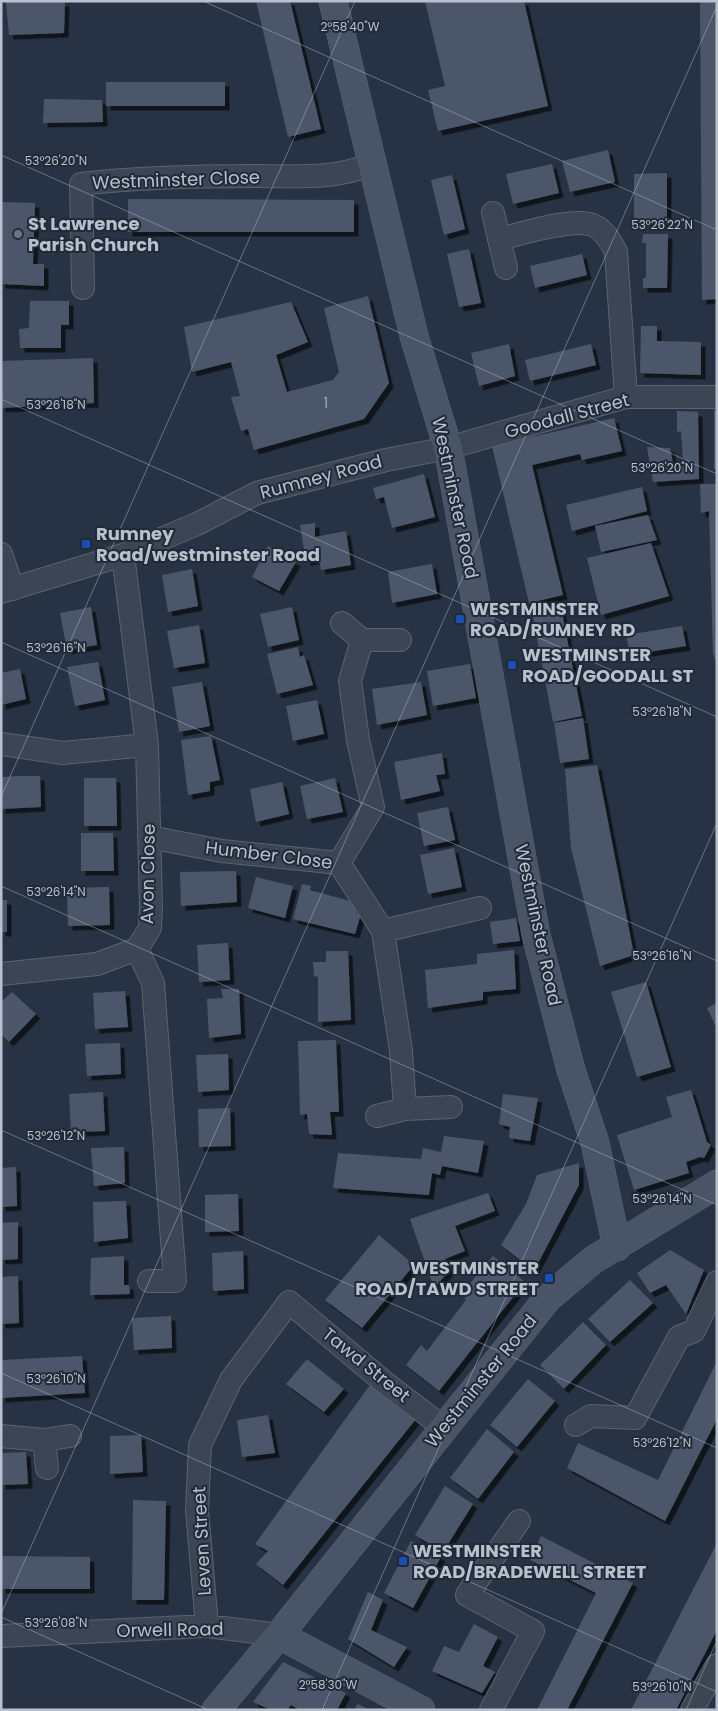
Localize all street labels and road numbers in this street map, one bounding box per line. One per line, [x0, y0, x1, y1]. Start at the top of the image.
street label: Westminster Close [91, 164, 260, 195]
street label: Goodall Street [502, 387, 632, 444]
street label: Westminster Road [426, 415, 485, 581]
street label: Rumney Road [257, 448, 385, 505]
street label: Avon Close [134, 824, 161, 924]
street label: Humber Close [204, 834, 334, 875]
street label: Westminster Road [509, 842, 568, 1008]
street label: Westminster Road [419, 1309, 542, 1453]
street label: Tawd Street [317, 1321, 416, 1408]
street label: Leven Street [186, 1486, 217, 1596]
street label: Orwell Road [116, 1616, 224, 1643]

